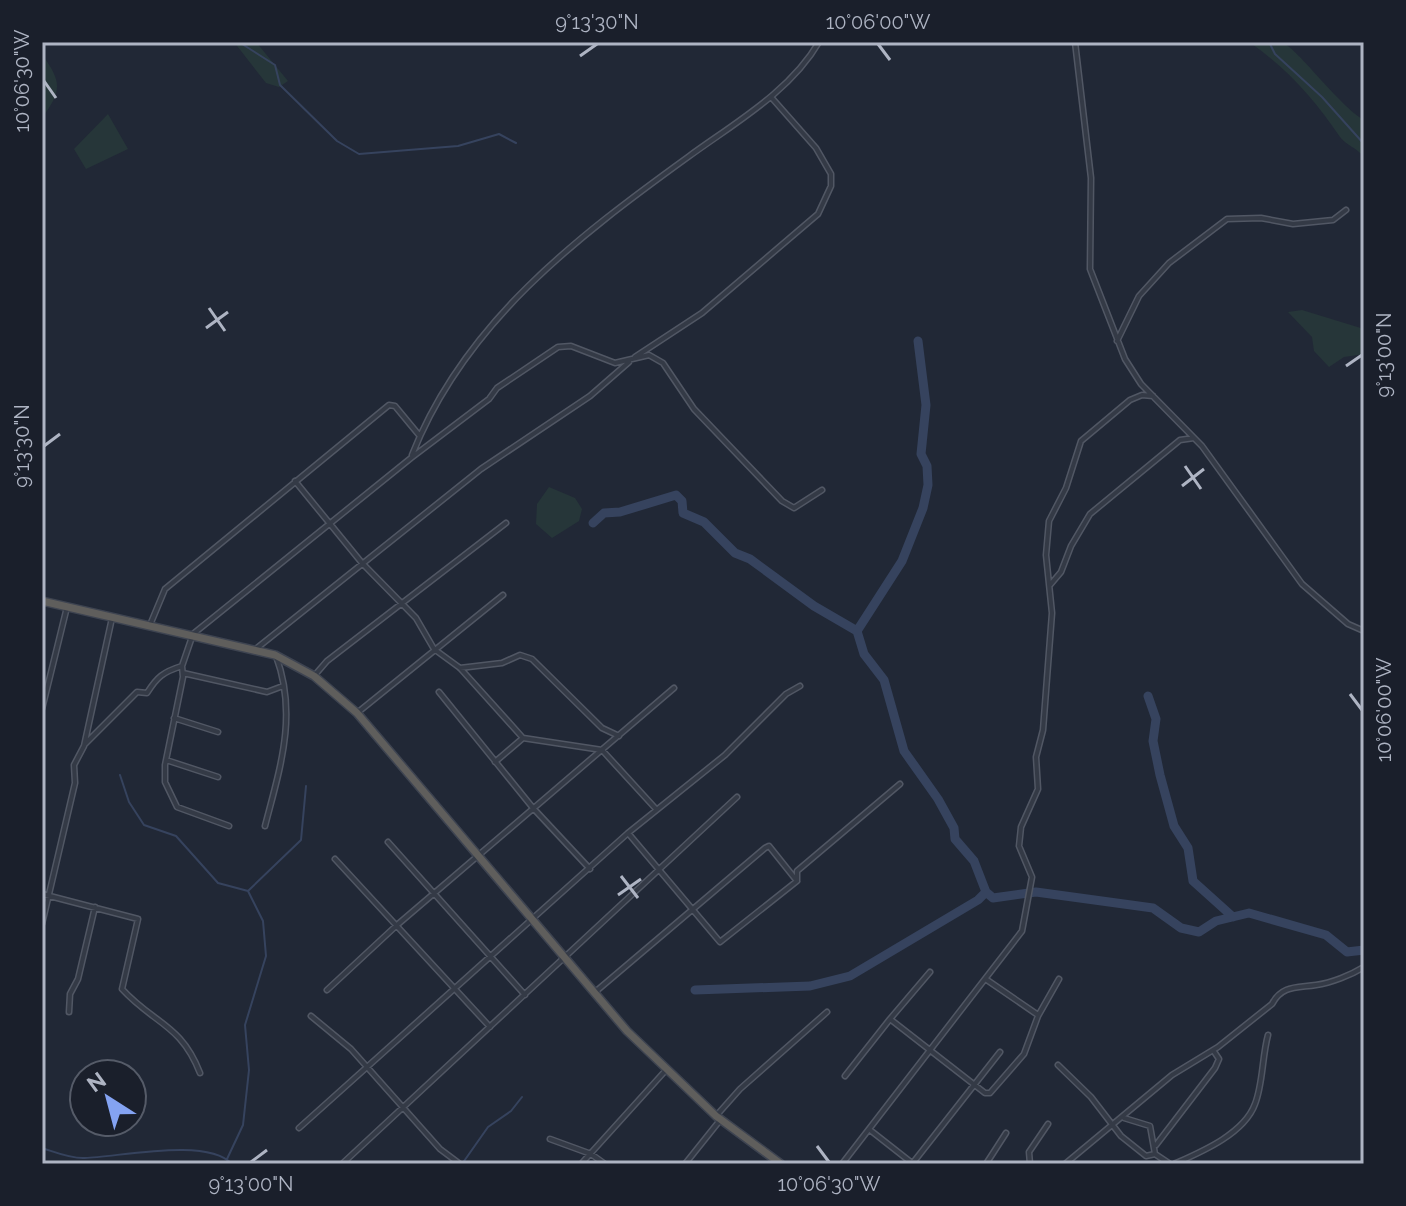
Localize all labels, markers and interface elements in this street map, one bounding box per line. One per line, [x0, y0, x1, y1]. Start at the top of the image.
text: 9°13'30"N [555, 10, 639, 34]
text: 10°06'00"W [826, 10, 930, 34]
text: 10°06'30"W [10, 29, 34, 133]
text: 9°13'00"N [1372, 313, 1396, 397]
text: 9°13'30"N [10, 404, 34, 488]
text: 10°06'00"W [1372, 658, 1396, 762]
north arrow [68, 1058, 148, 1138]
text: N [82, 1066, 111, 1097]
text: 9°13'00"N [209, 1172, 293, 1196]
text: 10°06'30"W [777, 1172, 881, 1196]

